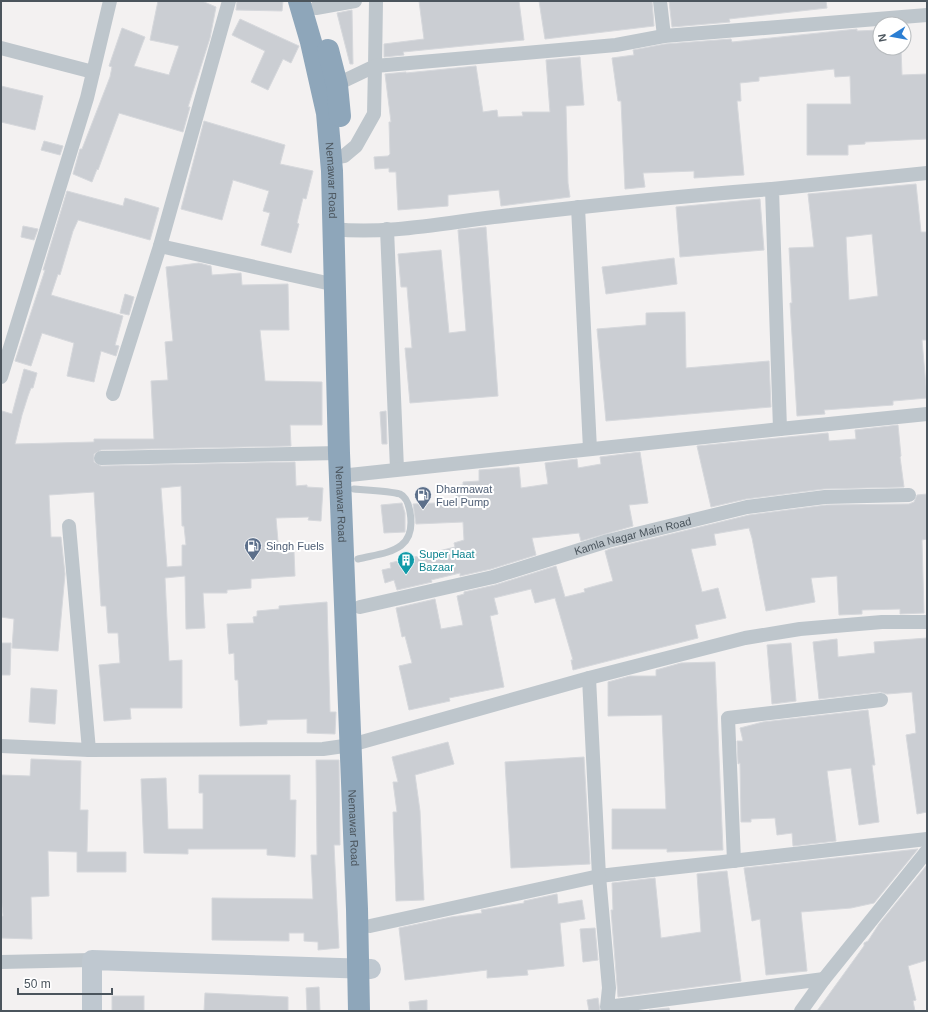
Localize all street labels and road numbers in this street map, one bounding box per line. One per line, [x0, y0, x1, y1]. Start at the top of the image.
street label: Nemawar Road [324, 142, 339, 219]
street label: Nemawar Road [334, 466, 349, 543]
street label: Kamla Nagar Main Road [573, 515, 692, 557]
street label: Nemawar Road [346, 789, 361, 866]

